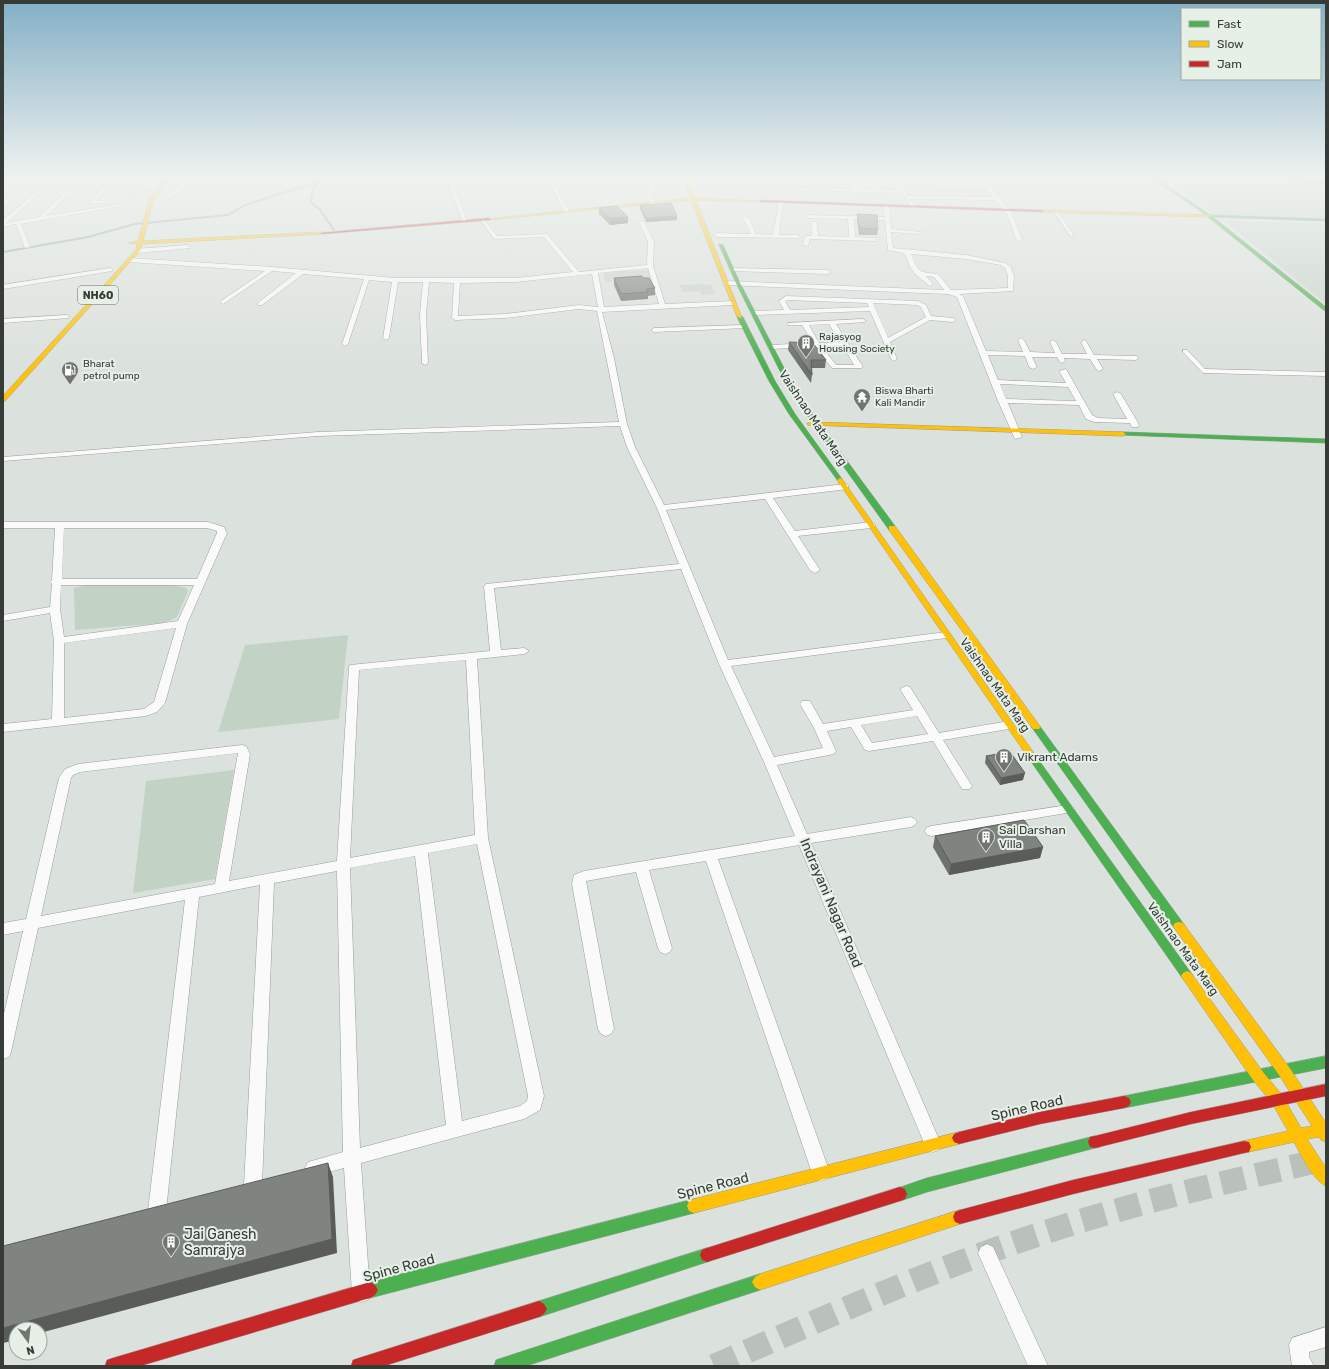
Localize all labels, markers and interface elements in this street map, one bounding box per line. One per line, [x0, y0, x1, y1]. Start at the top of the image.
legend [1181, 8, 1321, 80]
text: Fast [1217, 17, 1241, 31]
text: Slow [1217, 37, 1244, 51]
text: Jam [1217, 57, 1242, 71]
road number: NH60 [78, 286, 118, 304]
place label: Rajasyog Housing Society [819, 331, 895, 355]
building icon: Rajasyog Housing Society [796, 333, 816, 358]
place label: Bharat petrol pump [83, 358, 140, 382]
fuel station icon: Bharat petrol pump [60, 360, 80, 385]
street label: Vaishnao Mata Marg [776, 368, 850, 468]
place label: Biswa Bharti Kali Mandir [875, 385, 933, 409]
temple icon: Biswa Bharti Kali Mandir [852, 387, 872, 412]
street label: Vaishnao Mata Marg [957, 635, 1033, 735]
building icon: Vikrant Adams [994, 747, 1014, 772]
place label: Vikrant Adams [1017, 750, 1098, 764]
place label: Sai Darshan Villa [999, 823, 1066, 851]
building icon: Sai Darshan Villa [976, 827, 996, 852]
street label: Indrayani Nagar Road [796, 836, 866, 970]
street label: Vaishnao Mata Marg [1144, 900, 1222, 998]
street label: Spine Road [989, 1091, 1065, 1125]
street label: Spine Road [675, 1169, 751, 1203]
place label: Jai Ganesh Samrajya [184, 1226, 257, 1259]
building icon: Jai Ganesh Samrajya [161, 1232, 181, 1257]
street label: Spine Road [361, 1250, 437, 1286]
north arrow [8, 1321, 48, 1361]
text: N [25, 1343, 36, 1358]

